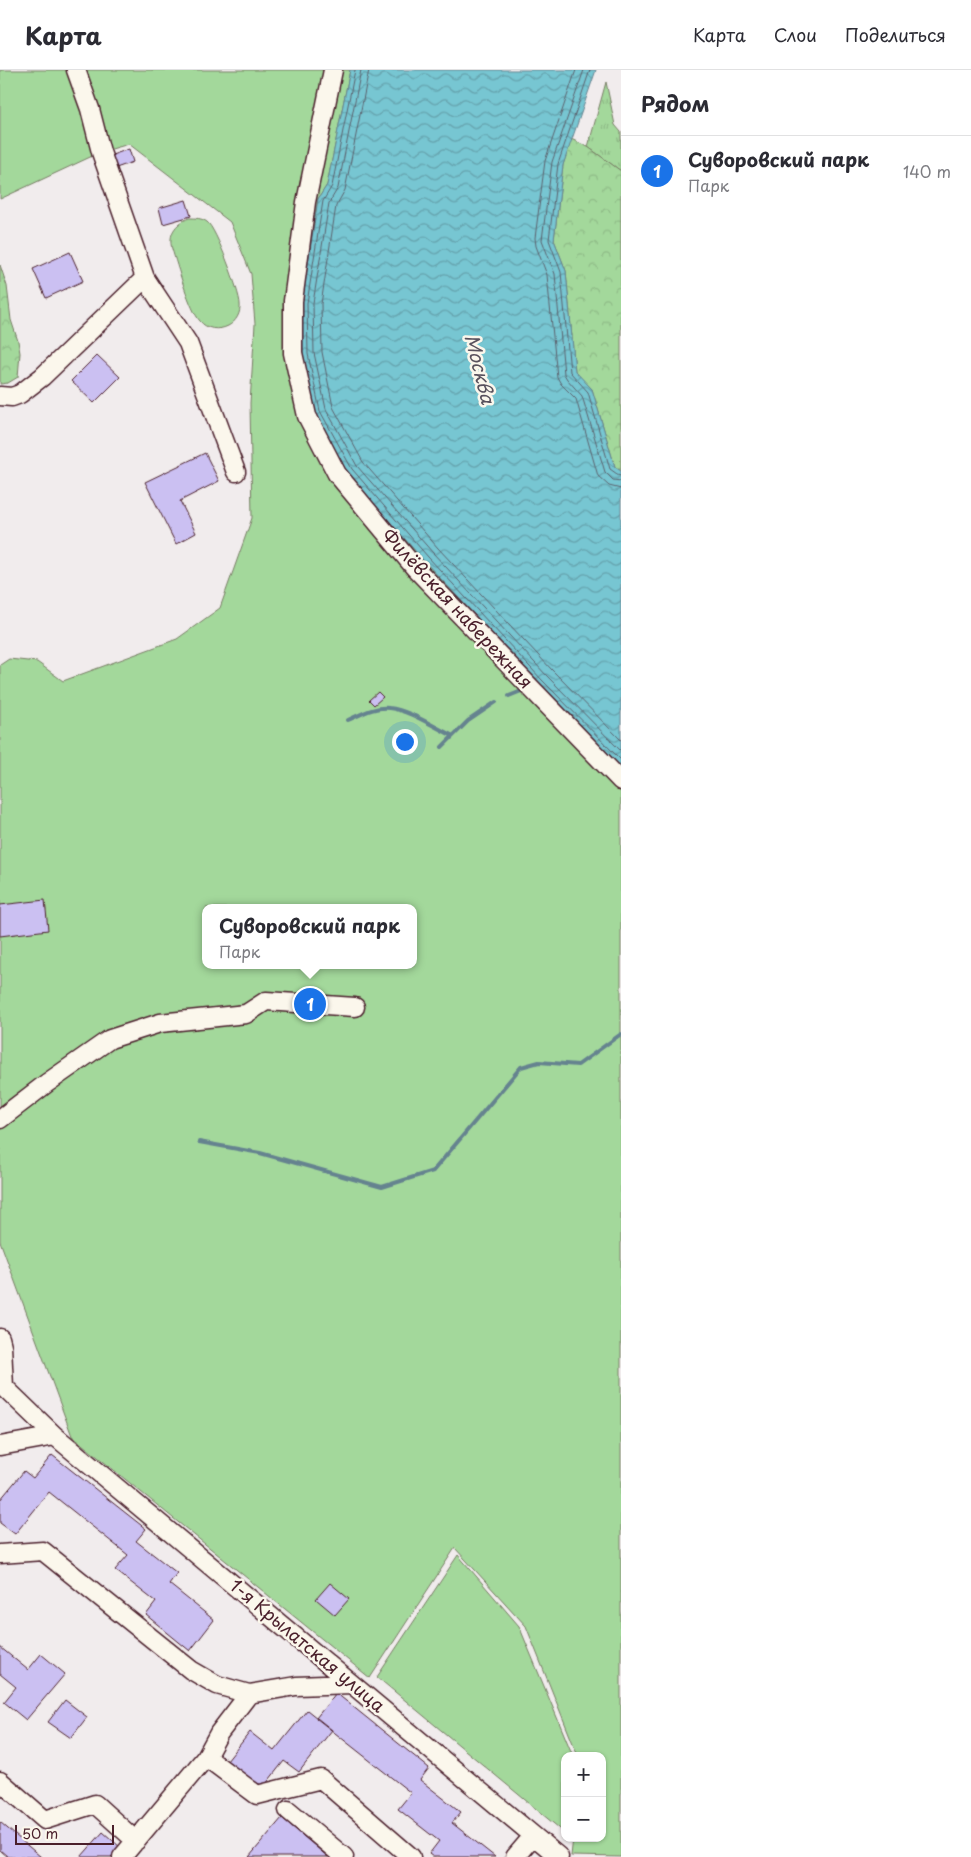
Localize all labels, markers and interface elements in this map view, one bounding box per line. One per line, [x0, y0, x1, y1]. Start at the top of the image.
text: Карта [25, 17, 102, 53]
text: Карта [693, 21, 746, 48]
text: Слои [774, 21, 817, 48]
text: Поделиться [845, 21, 946, 48]
text: Рядом [641, 87, 709, 119]
text: Суворовский парк [688, 145, 869, 173]
text: 1 [653, 159, 661, 183]
text: 140 m [903, 159, 951, 183]
text: Парк [688, 173, 729, 197]
water label: Москва [459, 331, 503, 408]
street label: Филёвская набережная [376, 522, 540, 694]
your location [392, 729, 418, 755]
popup [202, 904, 417, 969]
text: Суворовский парк [219, 911, 400, 939]
text: Парк [219, 939, 260, 963]
pin: 1 [294, 985, 326, 1023]
street label: 1-я Крылатская улица [224, 1572, 392, 1719]
map controls [561, 1752, 606, 1842]
button: + [561, 1752, 606, 1797]
button: − [561, 1797, 606, 1842]
scale bar [15, 1822, 114, 1845]
text: 50 m [22, 1823, 58, 1844]

